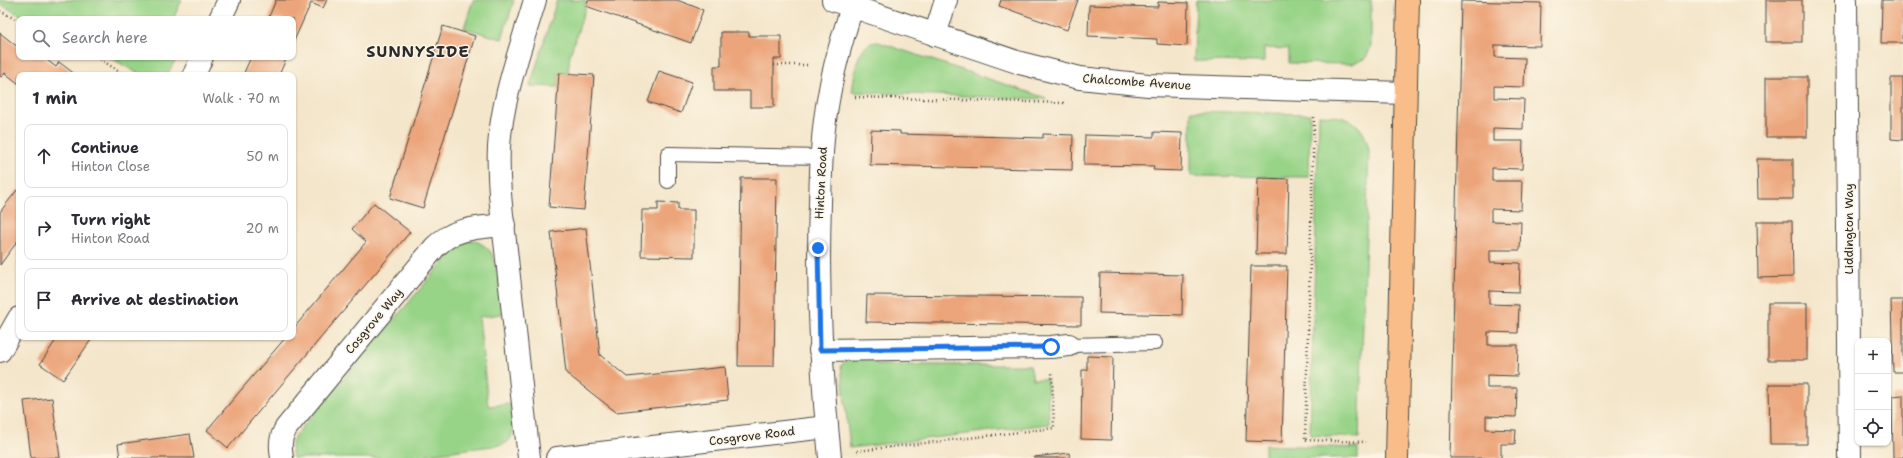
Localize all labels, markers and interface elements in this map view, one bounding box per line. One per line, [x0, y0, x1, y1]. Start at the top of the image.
search box [16, 16, 296, 60]
icon: search [30, 27, 52, 49]
text: Search here [62, 28, 148, 48]
district label: SUNNYSIDE [366, 41, 470, 62]
street label: Chalcombe Avenue [1082, 70, 1192, 94]
text: 1 min [32, 87, 77, 109]
text: Walk · 70 m [203, 90, 280, 107]
text: Continue [71, 138, 139, 158]
icon: ahead [33, 145, 55, 167]
street label: Hinton Road [811, 146, 831, 220]
text: 50 m [246, 148, 279, 165]
text: Hinton Close [71, 158, 150, 175]
street label: Liddington Way [1841, 183, 1857, 275]
text: Turn right [71, 210, 151, 230]
icon: right [33, 217, 55, 239]
text: 20 m [246, 220, 279, 237]
text: Hinton Road [71, 230, 150, 247]
route end [809, 239, 827, 257]
street label: Cosgrove Way [342, 285, 406, 357]
icon: arrive [33, 289, 55, 311]
text: Arrive at destination [71, 290, 239, 310]
route start [1042, 338, 1060, 356]
map controls [1855, 338, 1891, 446]
button: + [1855, 338, 1891, 374]
button: − [1855, 374, 1891, 410]
button: locate [1855, 410, 1891, 446]
street label: Cosgrove Road [708, 423, 796, 449]

